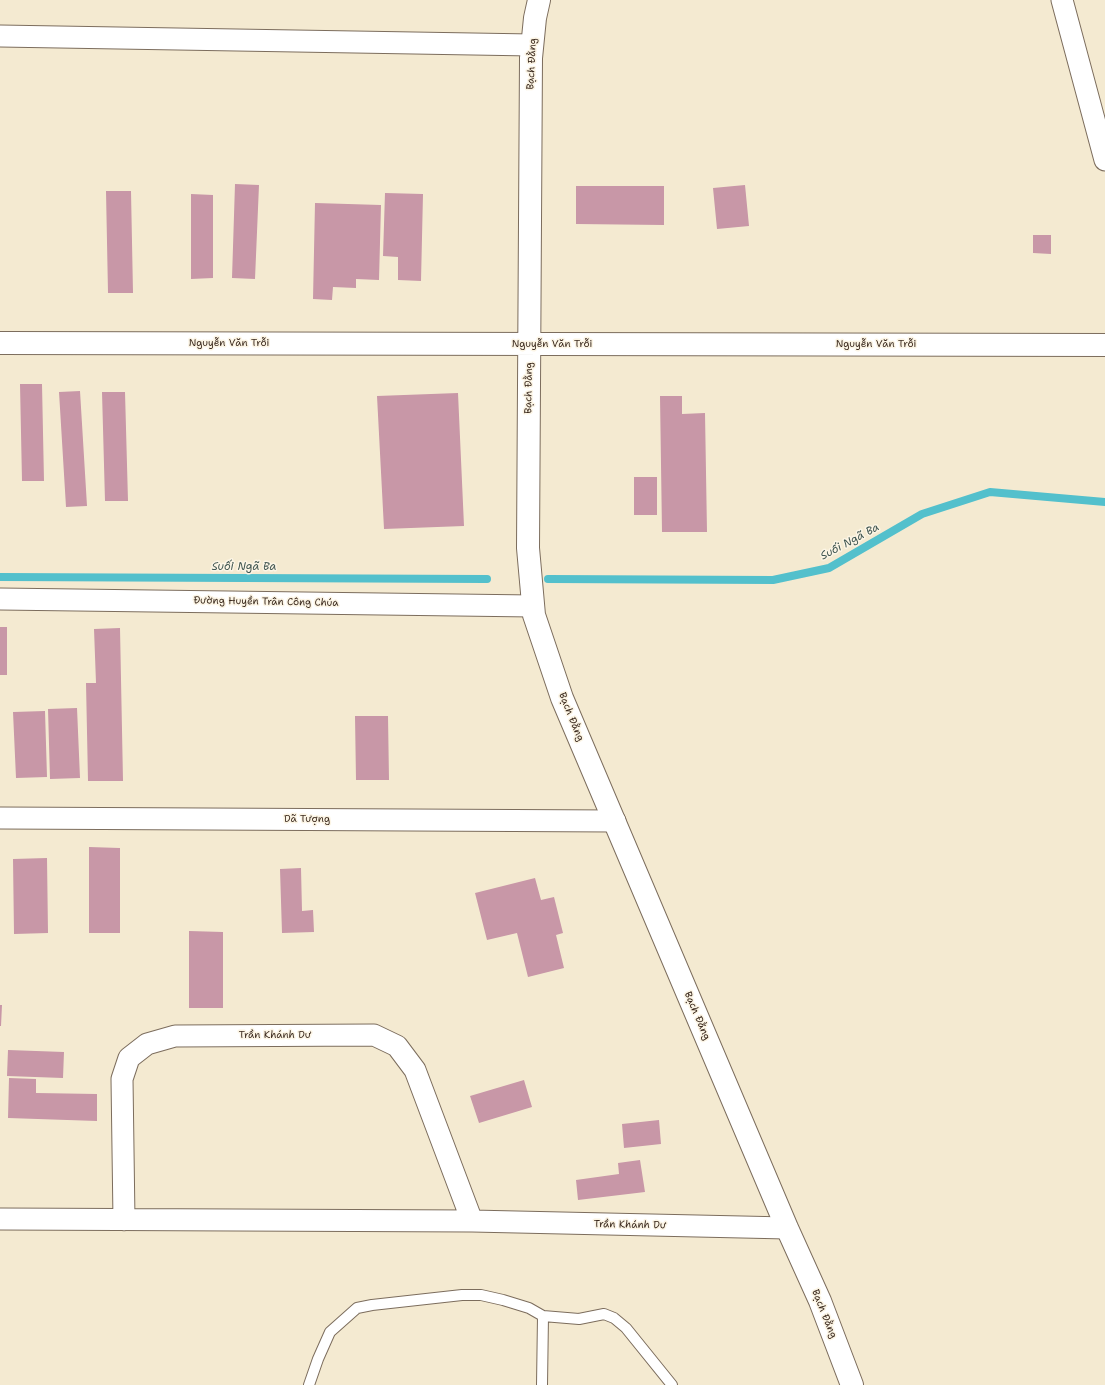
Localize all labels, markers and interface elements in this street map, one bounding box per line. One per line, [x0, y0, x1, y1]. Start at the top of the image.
street label: Bạch Đằng [525, 38, 539, 90]
street label: Nguyễn Văn Trỗi [189, 337, 269, 349]
street label: Nguyễn Văn Trỗi [512, 338, 592, 350]
street label: Nguyễn Văn Trỗi [836, 338, 916, 350]
street label: Bạch Đằng [523, 362, 535, 414]
water label: Suối Ngã Ba [818, 521, 882, 563]
water label: Suối Ngã Ba [212, 560, 276, 574]
street label: Đường Huyền Trân Công Chúa [193, 595, 339, 609]
street label: Bạch Đằng [556, 691, 586, 743]
street label: Dã Tượng [284, 813, 330, 825]
street label: Bạch Đằng [681, 990, 713, 1042]
street label: Trần Khánh Dư [239, 1029, 311, 1041]
street label: Trần Khánh Dư [594, 1218, 666, 1232]
street label: Bạch Đằng [809, 1288, 839, 1340]

